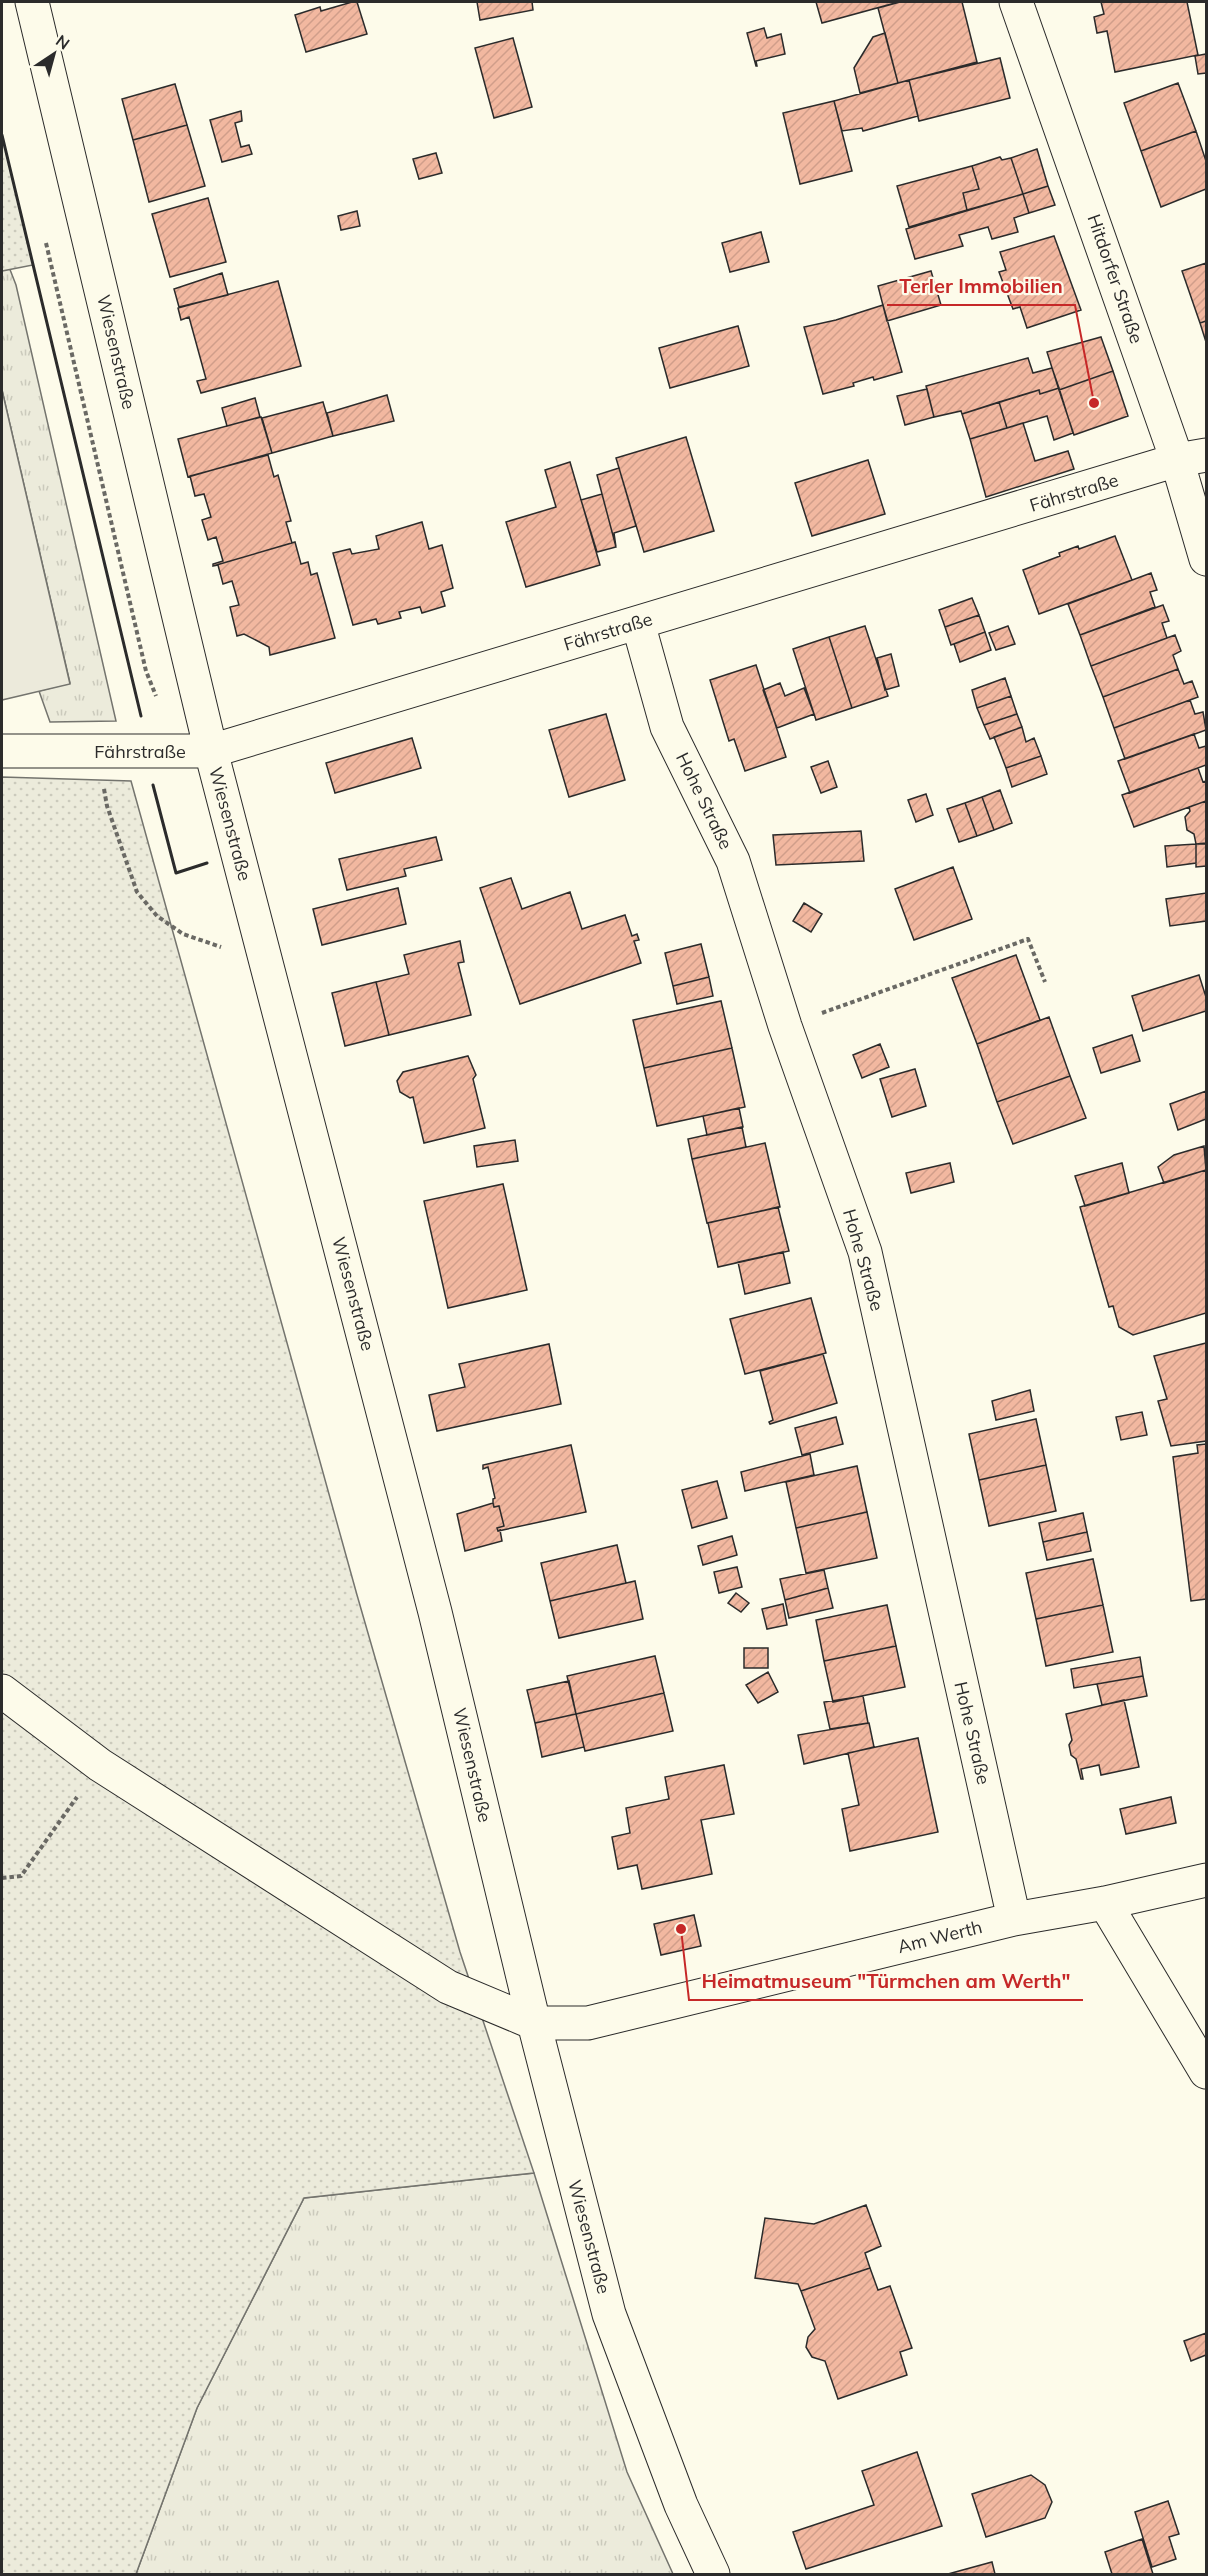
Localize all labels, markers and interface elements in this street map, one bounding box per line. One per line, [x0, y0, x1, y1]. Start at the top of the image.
north arrow [24, 24, 84, 84]
text: N [52, 30, 74, 54]
street label: Hitdorfer Straße [1083, 211, 1148, 346]
callout: Terler Immobilien [887, 267, 1075, 305]
text: Terler Immobilien [899, 273, 1063, 298]
street label: Wiesenstraße [92, 292, 141, 411]
street label: Fährstraße [1027, 468, 1121, 517]
street label: Fährstraße [561, 607, 655, 656]
street label: Fährstraße [94, 740, 186, 763]
street label: Hohe Straße [671, 749, 738, 853]
street label: Wiesenstraße [204, 764, 257, 883]
street label: Hohe Straße [838, 1206, 889, 1314]
street label: Wiesenstraße [327, 1234, 380, 1353]
street label: Hohe Straße [949, 1679, 996, 1787]
street label: Wiesenstraße [448, 1705, 497, 1824]
street label: Am Werth [895, 1915, 985, 1958]
callout: Heimatmuseum "Türmchen am Werth" [689, 1962, 1083, 2000]
text: Heimatmuseum "Türmchen am Werth" [701, 1968, 1071, 1993]
street label: Wiesenstraße [563, 2177, 616, 2296]

